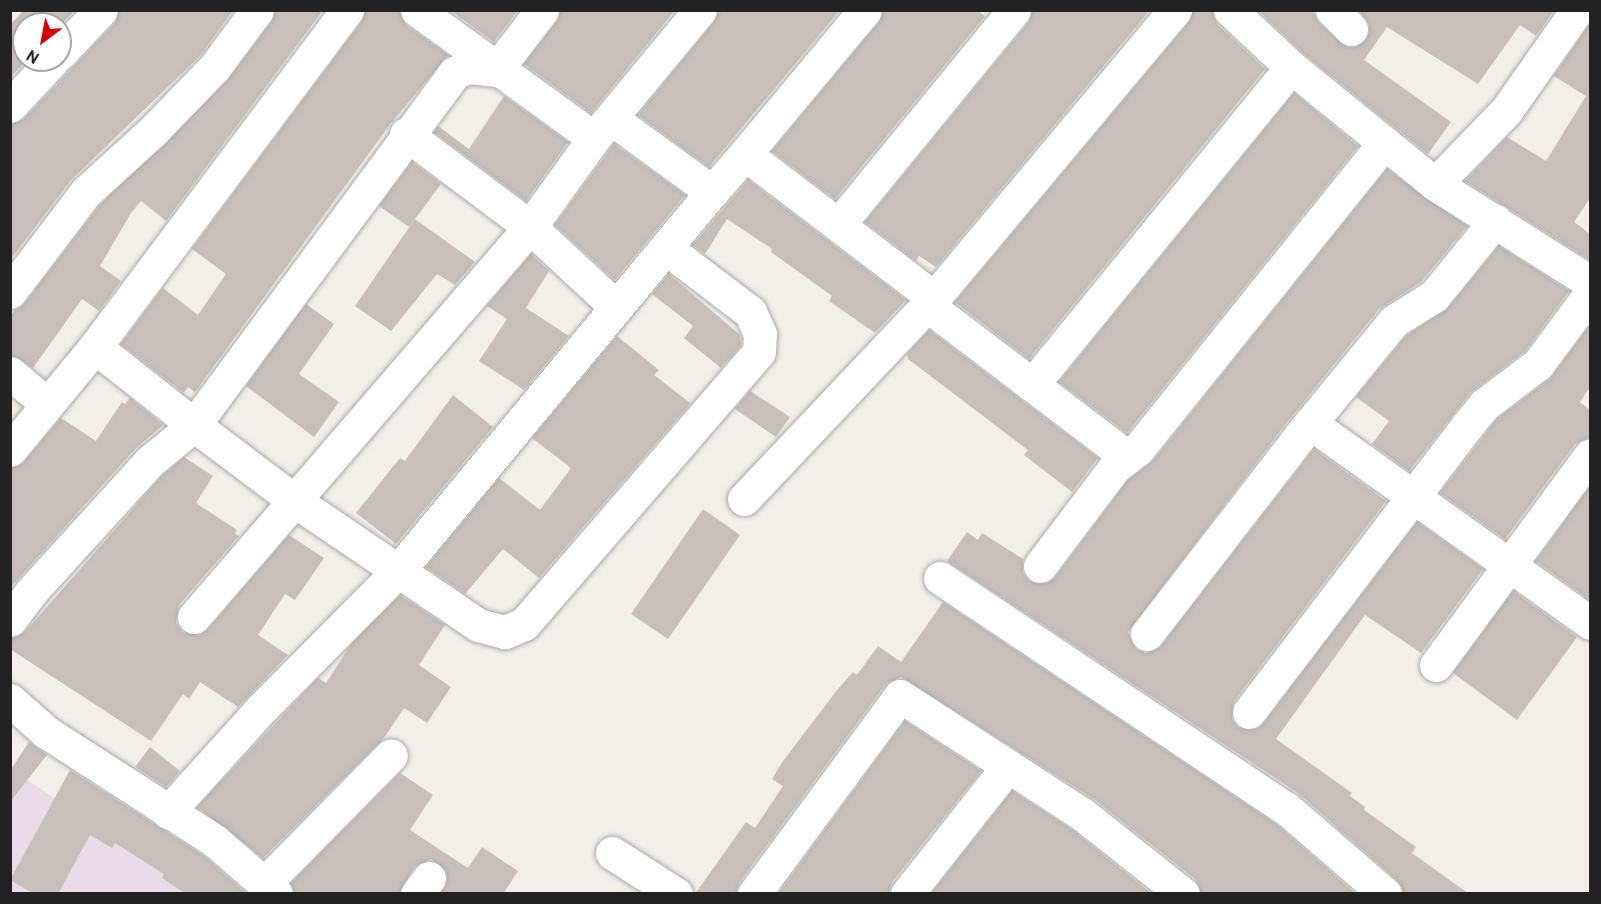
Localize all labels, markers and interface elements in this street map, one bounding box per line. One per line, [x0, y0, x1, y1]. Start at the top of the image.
north arrow [12, 12, 72, 72]
text: N [23, 44, 44, 67]

